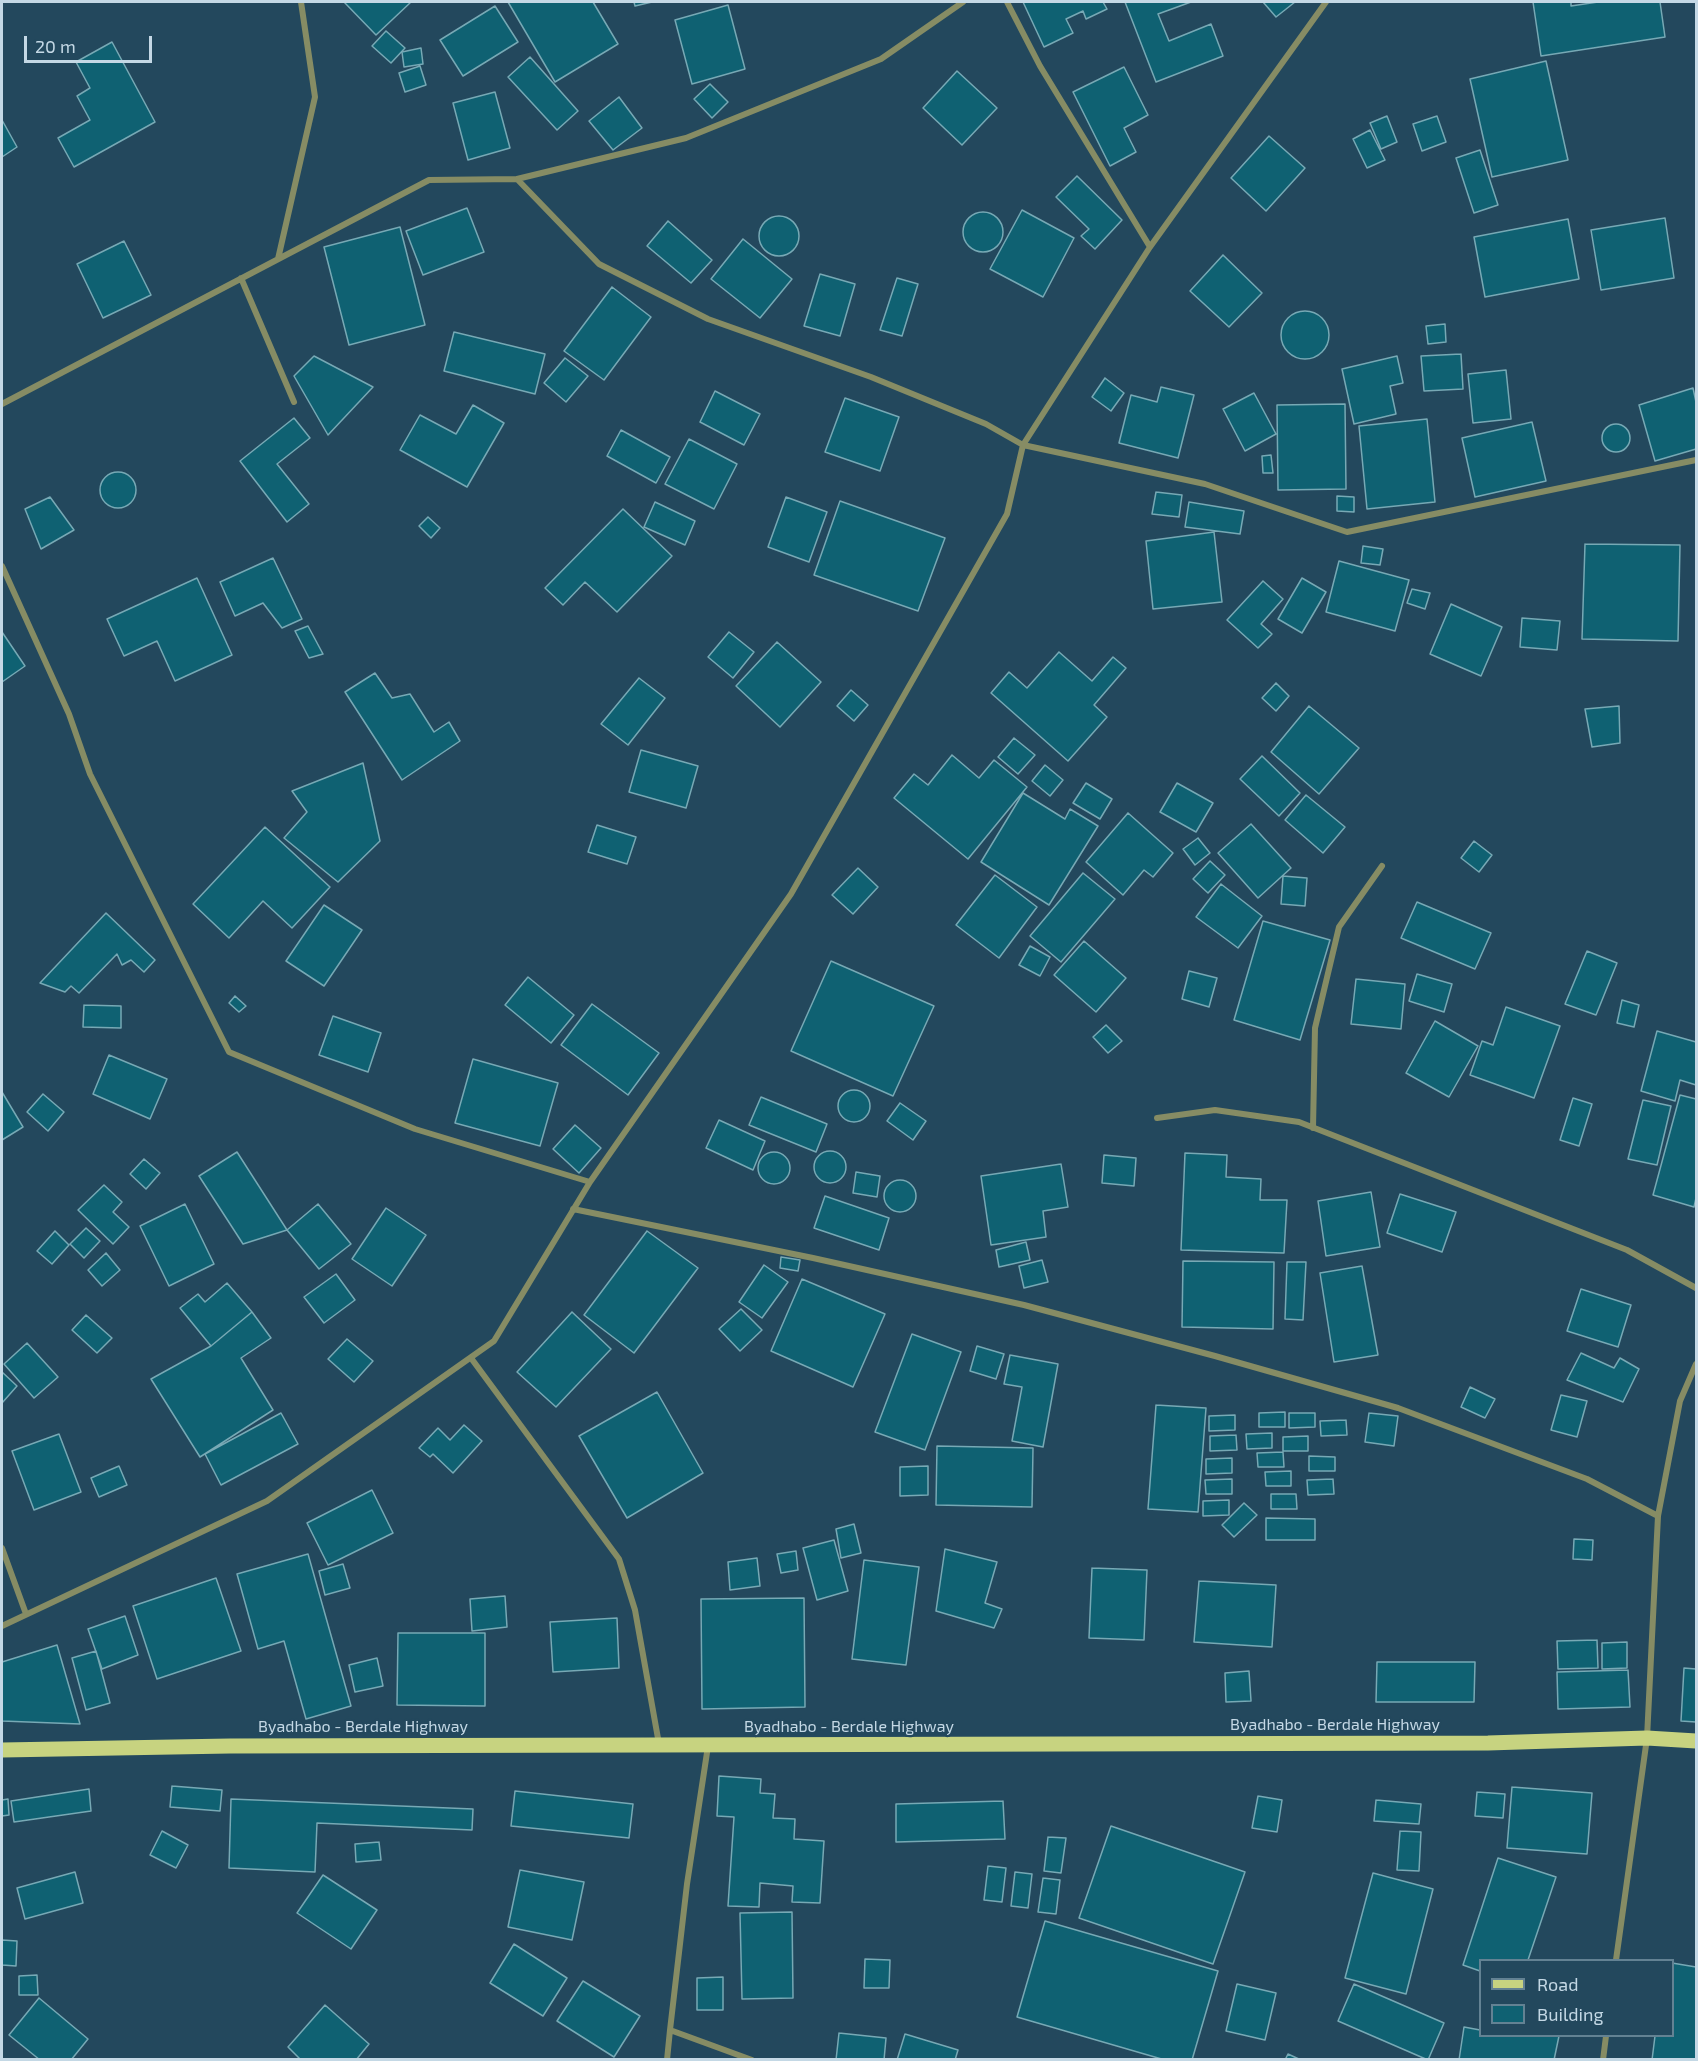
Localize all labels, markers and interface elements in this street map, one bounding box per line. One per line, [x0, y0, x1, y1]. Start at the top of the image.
scale bar [27, 24, 154, 62]
text: 20 m [35, 35, 76, 57]
street label: Byadhabo - Berdale Highway [1230, 1715, 1440, 1735]
street label: Byadhabo - Berdale Highway [258, 1717, 468, 1737]
street label: Byadhabo - Berdale Highway [744, 1717, 954, 1737]
legend [1479, 1959, 1674, 2037]
text: Road [1537, 1973, 1578, 1995]
text: Building [1537, 2003, 1604, 2025]

